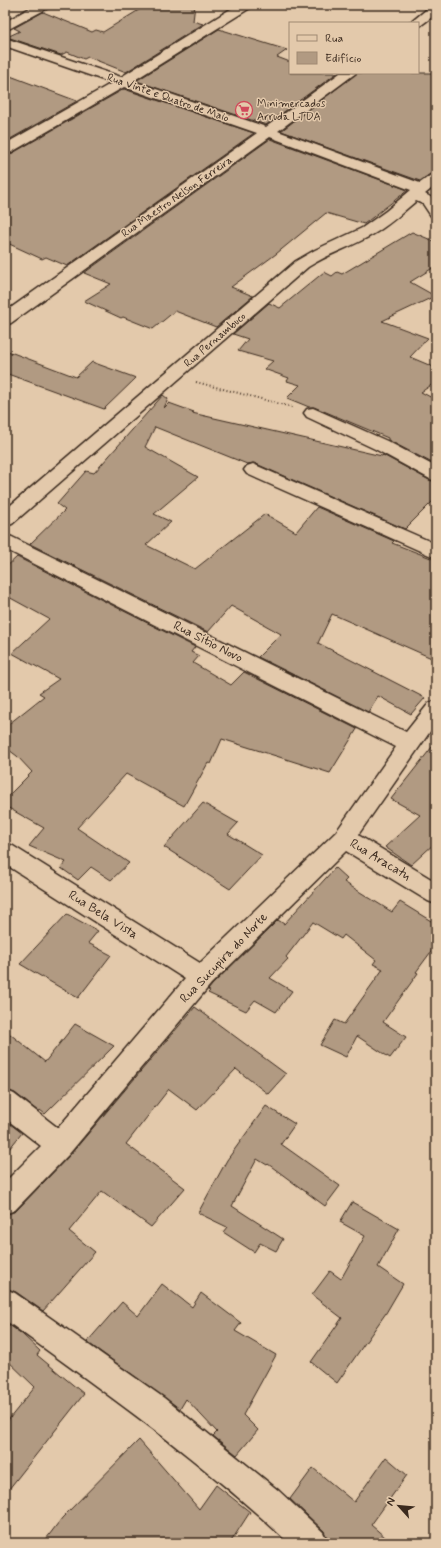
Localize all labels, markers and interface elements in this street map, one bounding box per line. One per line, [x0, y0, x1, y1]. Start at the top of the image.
legend [289, 22, 419, 74]
text: Rua [325, 31, 343, 47]
text: Edifício [325, 51, 361, 67]
street label: Rua Vinte e Quatro de Maio [105, 71, 231, 126]
place label: Minimercados Arruda LTDA [257, 97, 326, 124]
supermarket icon: Minimercados Arruda LTDA [234, 100, 254, 120]
street label: Rua Maestro Nelson Ferreira [119, 153, 235, 241]
street label: Rua Pernambuco [181, 309, 249, 371]
street label: Rua Sítio Novo [170, 617, 246, 667]
street label: Rua Aracatu [346, 835, 414, 885]
street label: Rua Bela Vista [65, 887, 141, 943]
street label: Rua Sucupira do Norte [176, 909, 272, 1007]
north arrow [379, 1486, 419, 1526]
text: N [383, 1495, 399, 1508]

